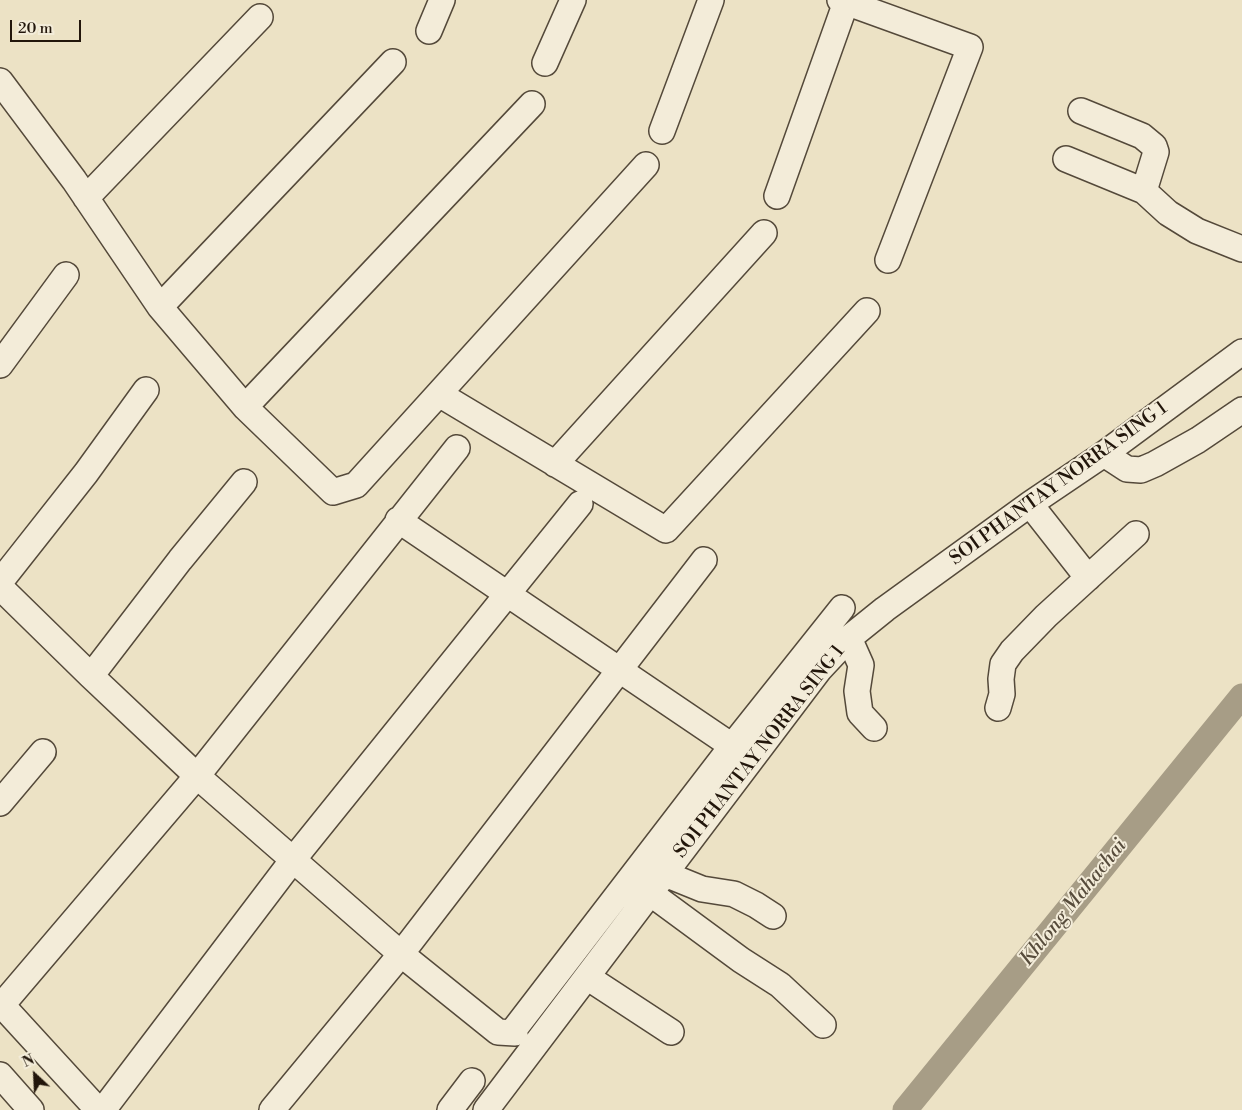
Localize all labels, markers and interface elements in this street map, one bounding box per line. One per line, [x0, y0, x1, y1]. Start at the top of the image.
scale bar [12, 10, 84, 42]
text: 20 m [18, 19, 53, 38]
street label: SOI PHANTAY NORRA SING 1 [946, 397, 1172, 571]
street label: SOI PHANTAY NORRA SING 1 [670, 641, 850, 863]
water label: Khlong Mahachai [1015, 835, 1133, 971]
north arrow [10, 1050, 60, 1100]
text: N [20, 1051, 37, 1072]

